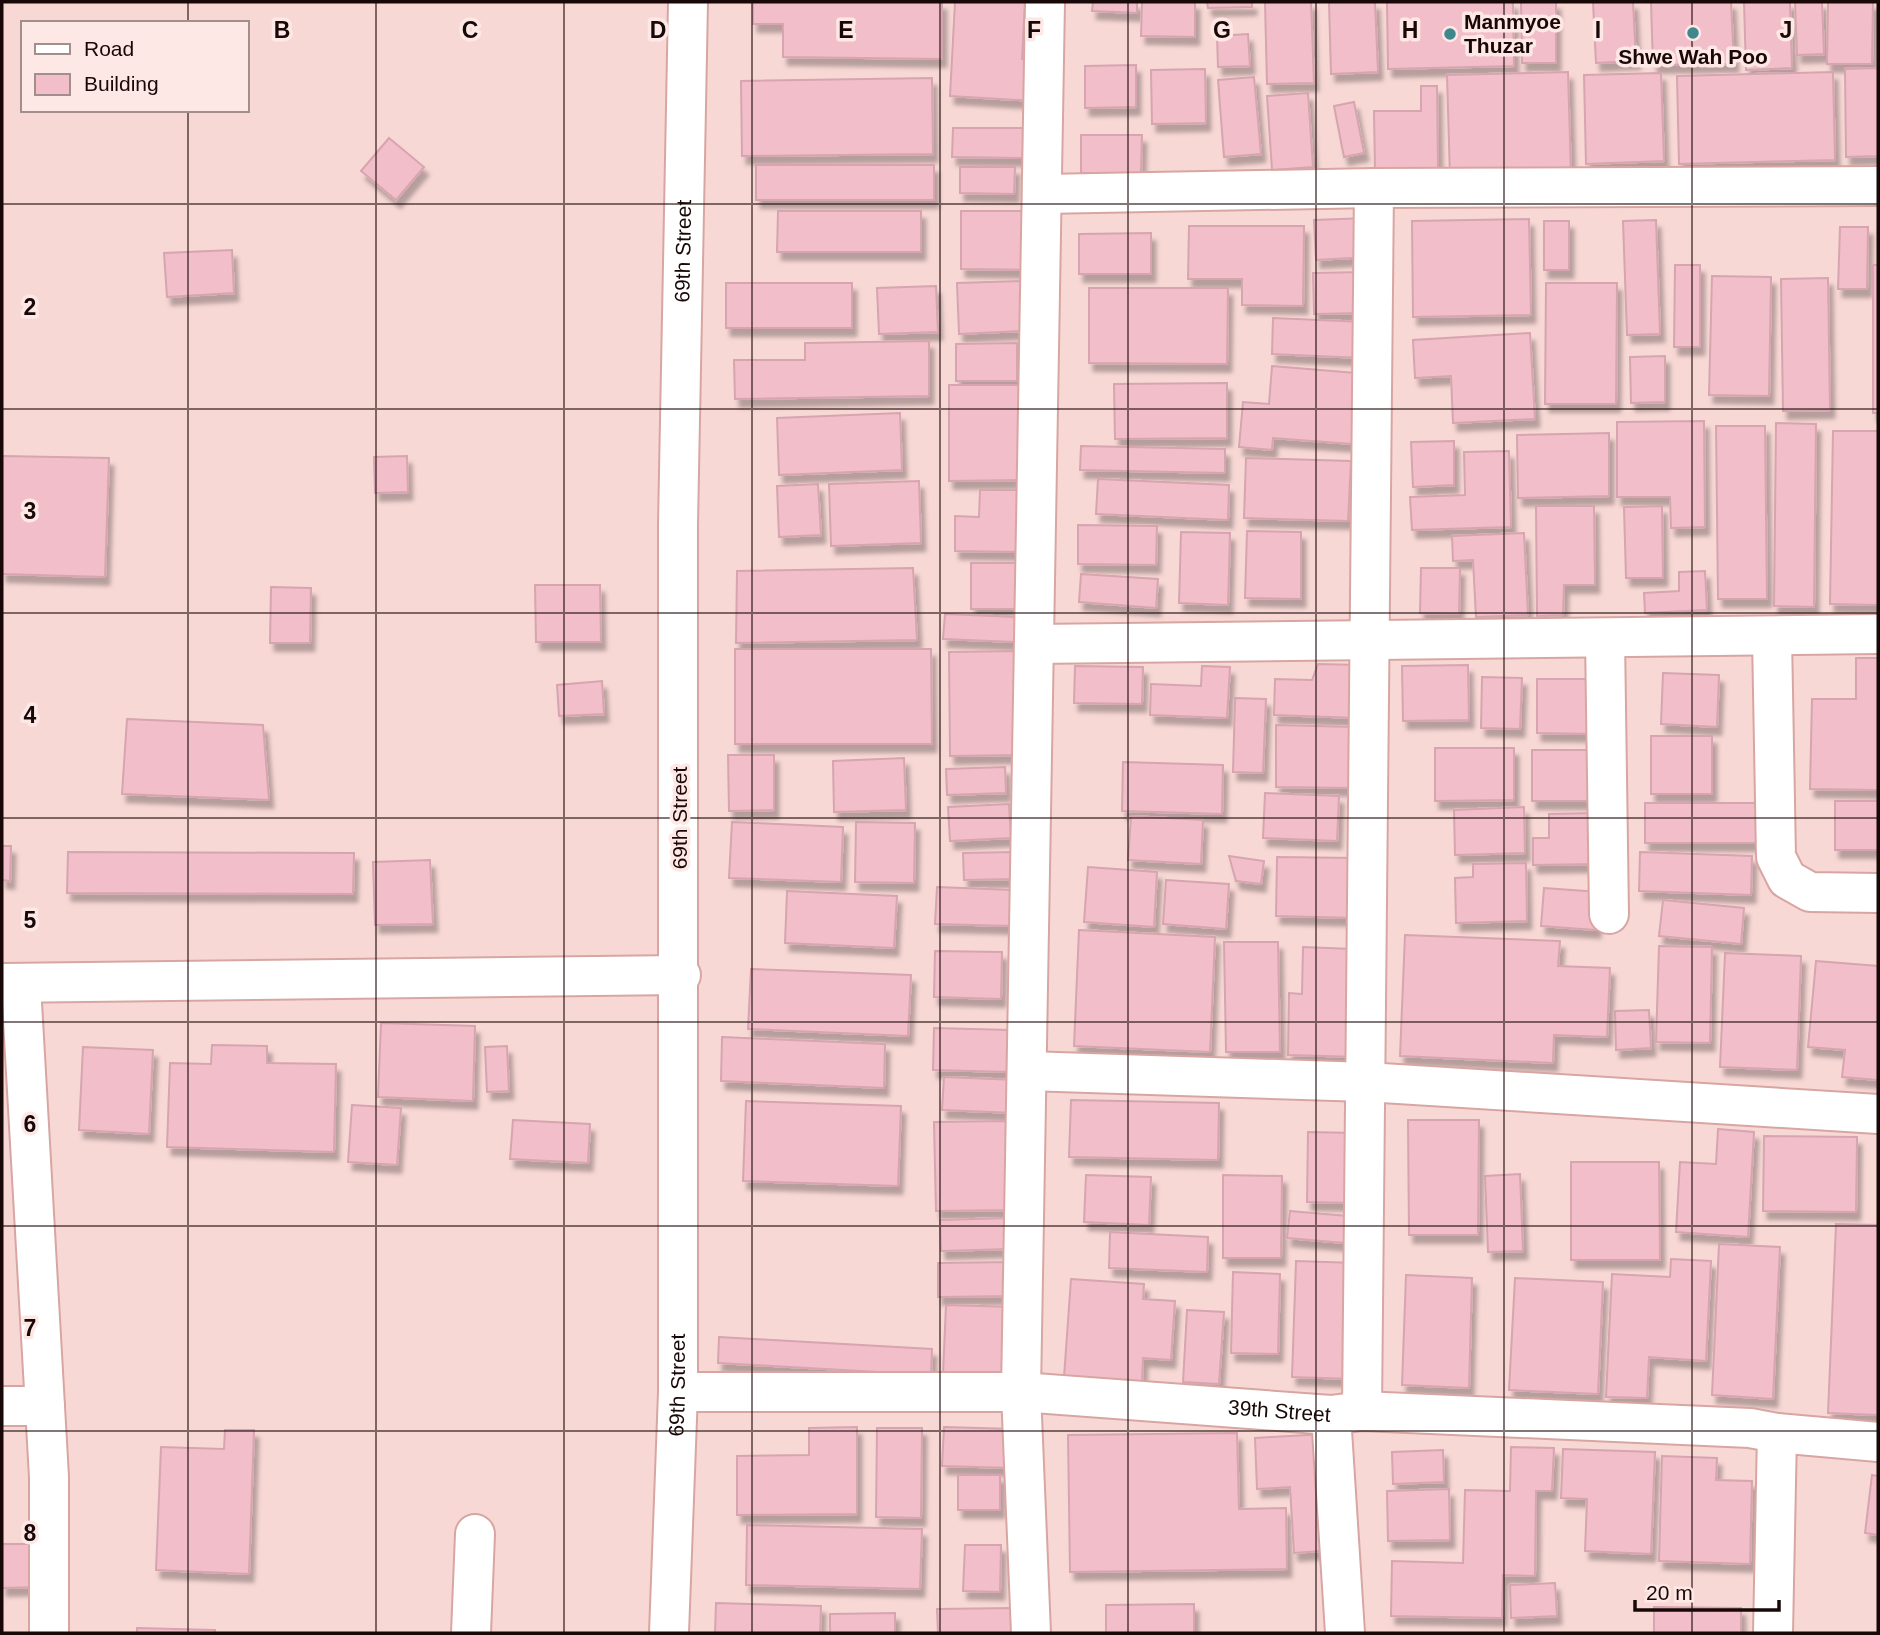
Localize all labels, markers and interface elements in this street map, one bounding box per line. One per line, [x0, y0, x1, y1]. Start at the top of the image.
place label: Manmyoe Thuzar [1464, 10, 1561, 57]
text: B [274, 17, 290, 43]
text: C [462, 17, 478, 43]
text: D [650, 17, 666, 43]
text: E [838, 17, 854, 43]
text: F [1027, 17, 1041, 43]
text: G [1213, 17, 1231, 43]
text: H [1402, 17, 1418, 43]
text: I [1595, 17, 1601, 43]
text: J [1780, 17, 1792, 43]
legend [21, 21, 248, 112]
marker: Shwe Wah Poo [1685, 25, 1701, 41]
marker: Manmyoe Thuzar [1442, 26, 1458, 42]
text: Road [84, 37, 134, 60]
place label: Shwe Wah Poo [1618, 45, 1768, 68]
text: Building [84, 72, 159, 95]
street label: 69th Street [670, 199, 695, 303]
text: 2 [24, 294, 36, 320]
text: 3 [24, 498, 36, 524]
text: 4 [24, 702, 37, 728]
street label: 69th Street [668, 766, 691, 869]
text: 5 [24, 907, 37, 933]
text: 6 [24, 1111, 36, 1137]
text: 7 [24, 1315, 36, 1341]
street label: 69th Street [664, 1334, 689, 1437]
street label: 39th Street [1227, 1395, 1332, 1426]
text: 8 [24, 1520, 37, 1546]
scale bar [1635, 1568, 1778, 1612]
text: 20 m [1646, 1581, 1693, 1604]

